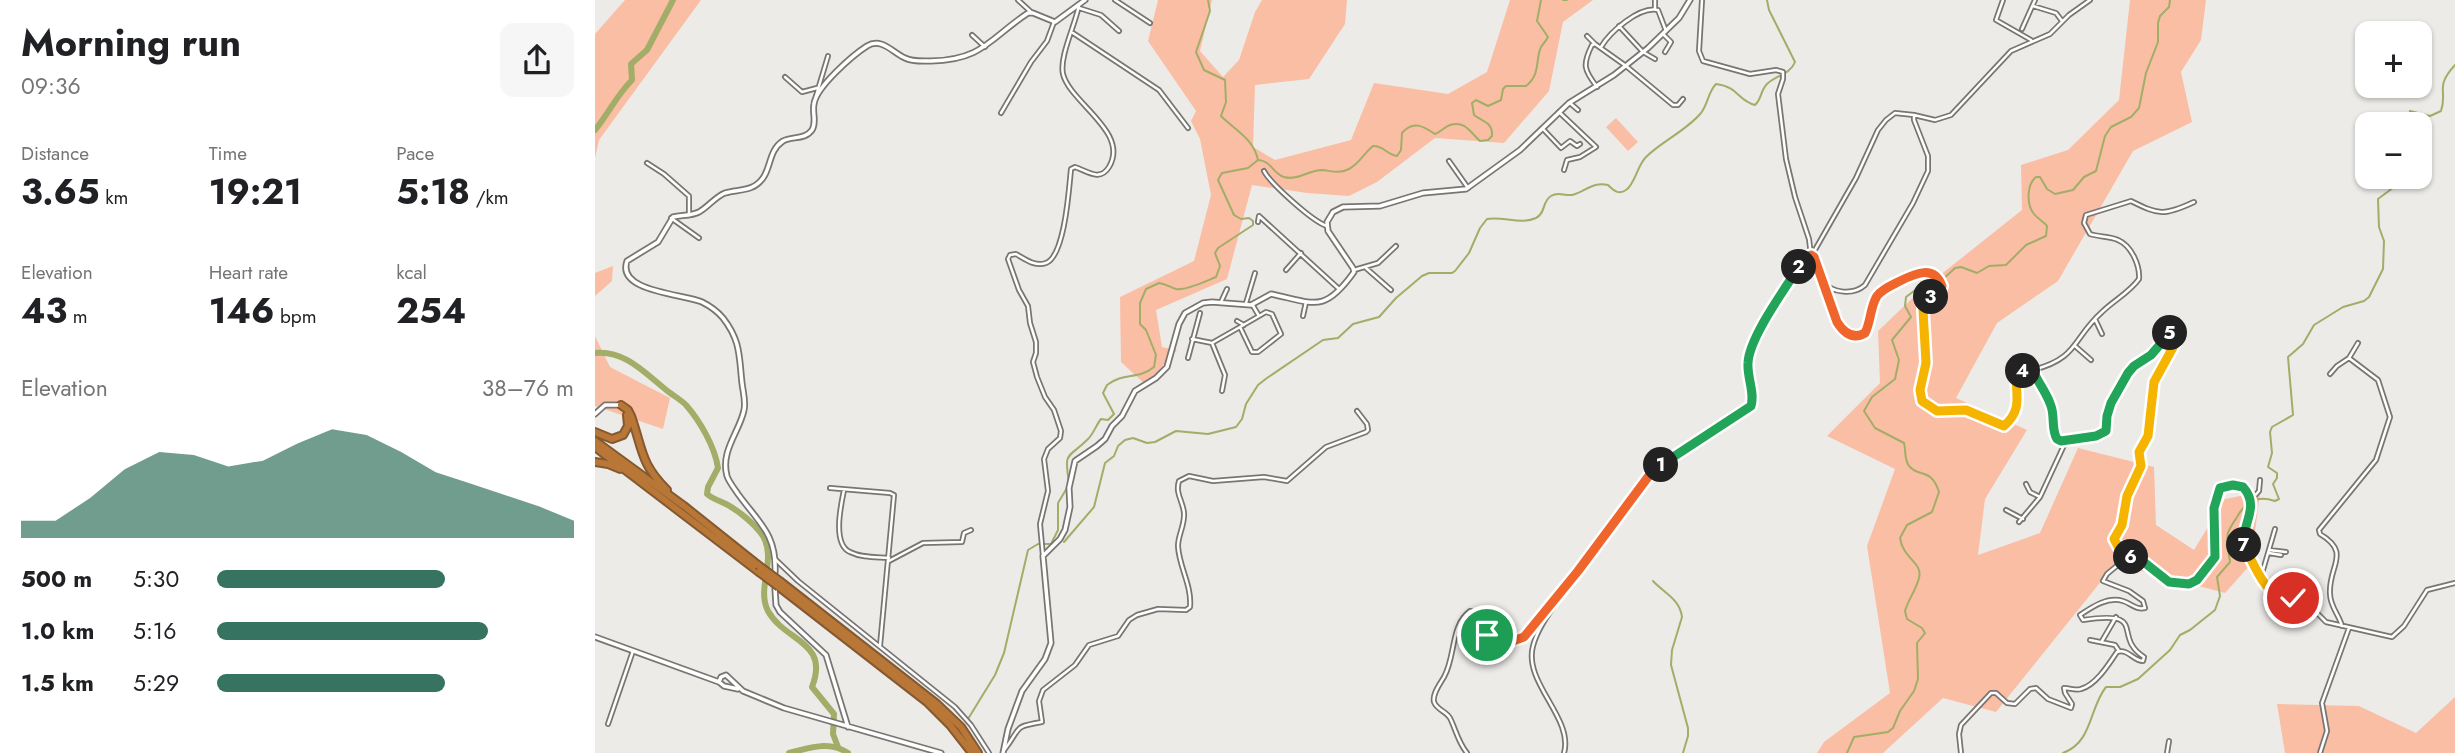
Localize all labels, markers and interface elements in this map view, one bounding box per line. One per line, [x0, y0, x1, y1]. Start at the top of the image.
text: Morning run [21, 15, 241, 70]
map controls [2355, 21, 2432, 189]
button: + [2355, 21, 2432, 98]
button: share [500, 23, 574, 97]
text: 09:36 [21, 69, 81, 103]
button: − [2355, 112, 2432, 189]
text: Distance [21, 140, 89, 167]
text: Time [209, 140, 247, 167]
text: Pace [396, 140, 434, 167]
text: 3.65 [21, 167, 99, 217]
text: 19:21 [209, 167, 302, 217]
text: 5:18 [396, 167, 470, 217]
text: km [99, 184, 128, 211]
text: /km [470, 184, 509, 211]
pin: 2 [1781, 250, 1817, 284]
text: 2 [1792, 253, 1805, 280]
text: Elevation [21, 259, 93, 286]
text: Heart rate [209, 259, 288, 286]
text: kcal [396, 259, 427, 286]
pin: 3 [1913, 280, 1949, 314]
text: 3 [1925, 283, 1936, 310]
text: 43 [21, 286, 67, 336]
text: 146 [209, 286, 274, 336]
text: 254 [396, 286, 466, 336]
text: m [67, 303, 88, 330]
text: bpm [274, 303, 317, 330]
pin: 5 [2153, 316, 2187, 350]
text: 5 [2163, 319, 2176, 346]
pin: 4 [2005, 354, 2041, 388]
text: 4 [2016, 357, 2029, 384]
text: Elevation [21, 371, 108, 405]
text: 38–76 m [482, 371, 574, 405]
pin: 1 [1643, 448, 1679, 482]
text: 1 [1656, 451, 1665, 478]
pin: 7 [2227, 528, 2261, 562]
text: 7 [2238, 531, 2249, 558]
pin: 6 [2113, 540, 2149, 574]
text: 6 [2124, 543, 2137, 570]
text: 500 m [21, 562, 92, 596]
text: 5:30 [133, 562, 179, 596]
pin [2263, 568, 2323, 628]
icon: check [2274, 579, 2312, 617]
pin [1457, 605, 1517, 665]
text: 1.0 km [21, 614, 94, 648]
text: 5:16 [133, 614, 176, 648]
icon: arrive [1468, 616, 1506, 654]
text: 1.5 km [21, 666, 94, 700]
text: 5:29 [133, 666, 179, 700]

